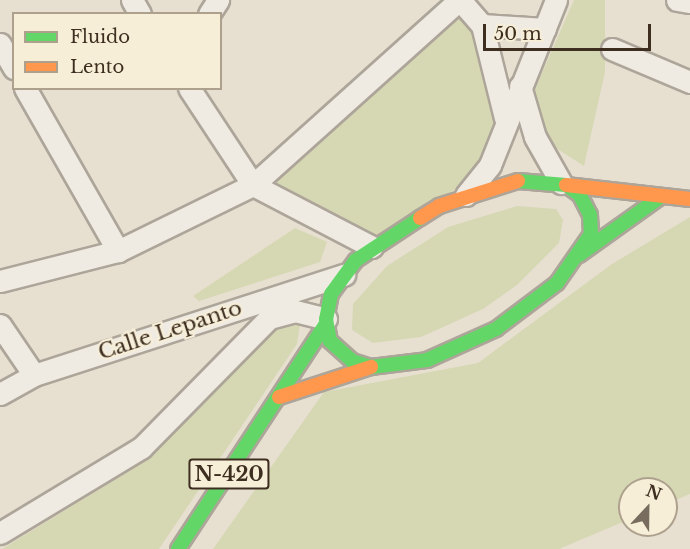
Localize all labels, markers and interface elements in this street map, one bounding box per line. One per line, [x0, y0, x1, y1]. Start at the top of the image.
legend [12, 12, 222, 90]
scale bar [486, 12, 654, 50]
text: 50 m [494, 23, 542, 45]
text: Fluido [70, 26, 130, 48]
text: Lento [70, 56, 124, 78]
street label: Calle Lepanto [95, 295, 245, 365]
road number: N-420 [187, 457, 271, 491]
north arrow [618, 477, 678, 537]
text: N [643, 480, 665, 504]

